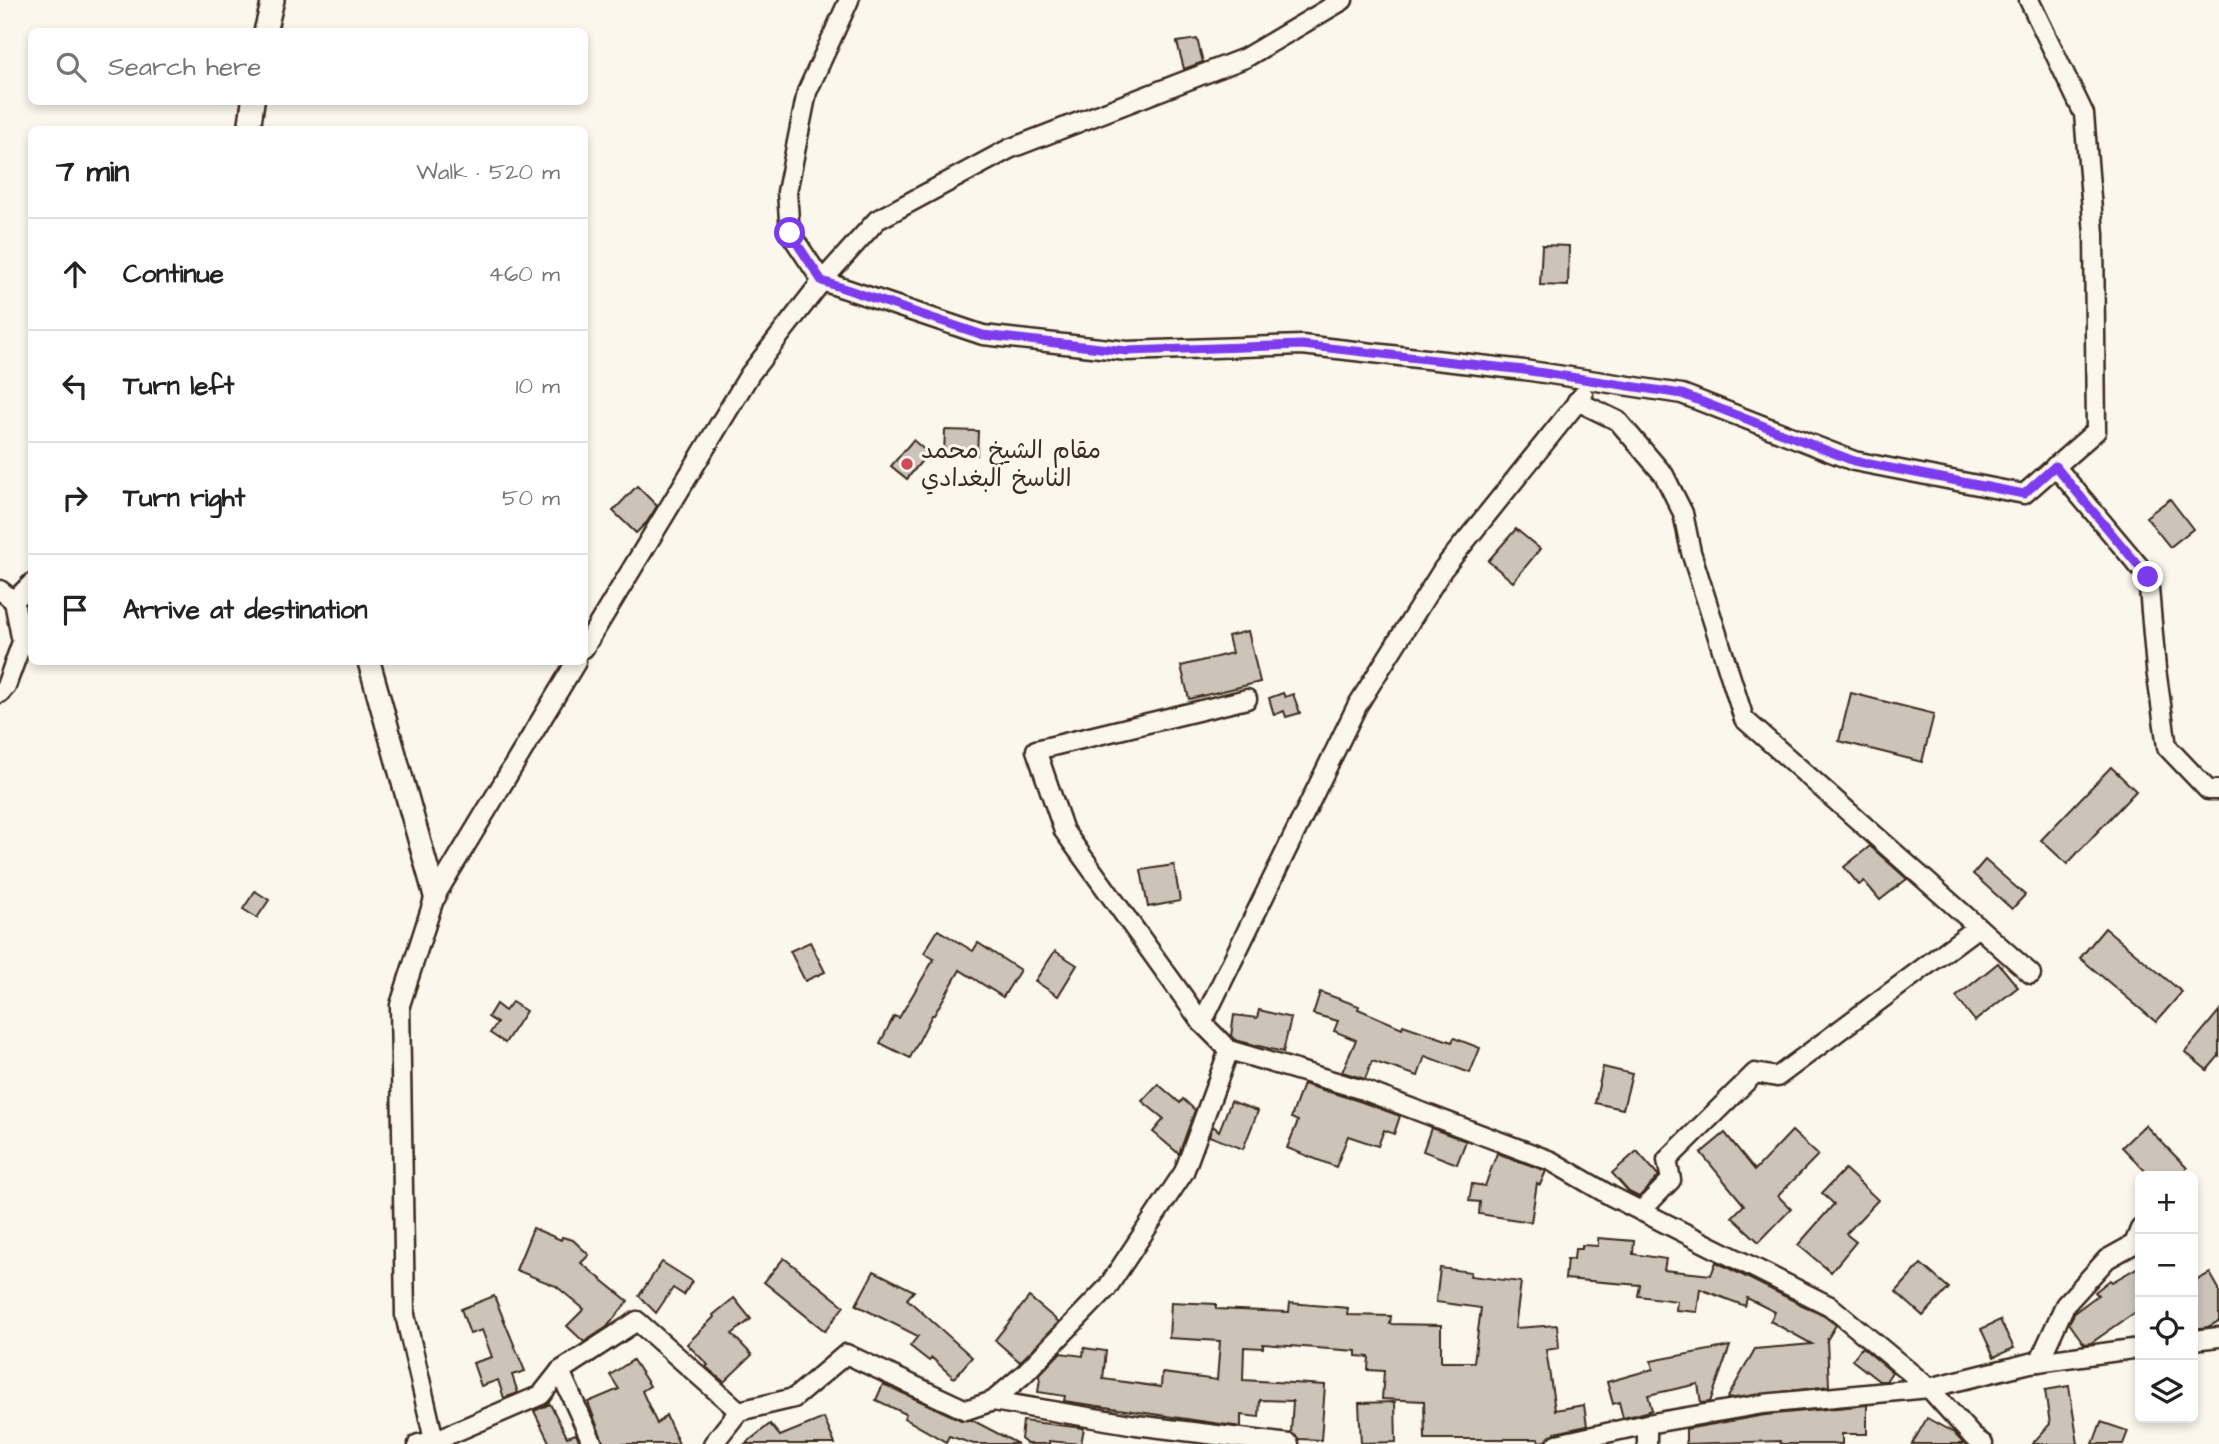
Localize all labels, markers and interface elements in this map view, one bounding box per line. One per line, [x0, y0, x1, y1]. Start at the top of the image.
search box [28, 28, 588, 105]
icon: search [52, 48, 90, 86]
text: Search here [108, 49, 261, 85]
text: 7 min [56, 151, 129, 193]
text: Walk · 520 m [416, 156, 560, 188]
route start [774, 217, 805, 248]
icon: ahead [56, 255, 94, 293]
text: Continue [123, 256, 224, 292]
text: 460 m [488, 258, 560, 290]
icon: left [56, 367, 94, 405]
text: Turn left [123, 368, 234, 404]
text: 10 m [515, 370, 560, 402]
place label: مقام الشيخ محمد الناسخ البغدادي [921, 434, 1101, 496]
marker: مقام الشيخ محمد الناسخ البغدادي [899, 456, 915, 472]
icon: right [56, 479, 94, 517]
text: Turn right [123, 480, 245, 516]
text: 50 m [502, 482, 560, 514]
route end [2132, 561, 2163, 592]
icon: arrive [56, 591, 94, 629]
text: Arrive at destination [123, 592, 368, 628]
map controls [2135, 1171, 2198, 1423]
button: + [2135, 1171, 2198, 1234]
button: − [2135, 1234, 2198, 1297]
button: locate [2135, 1297, 2198, 1360]
button: layers [2135, 1360, 2198, 1423]

